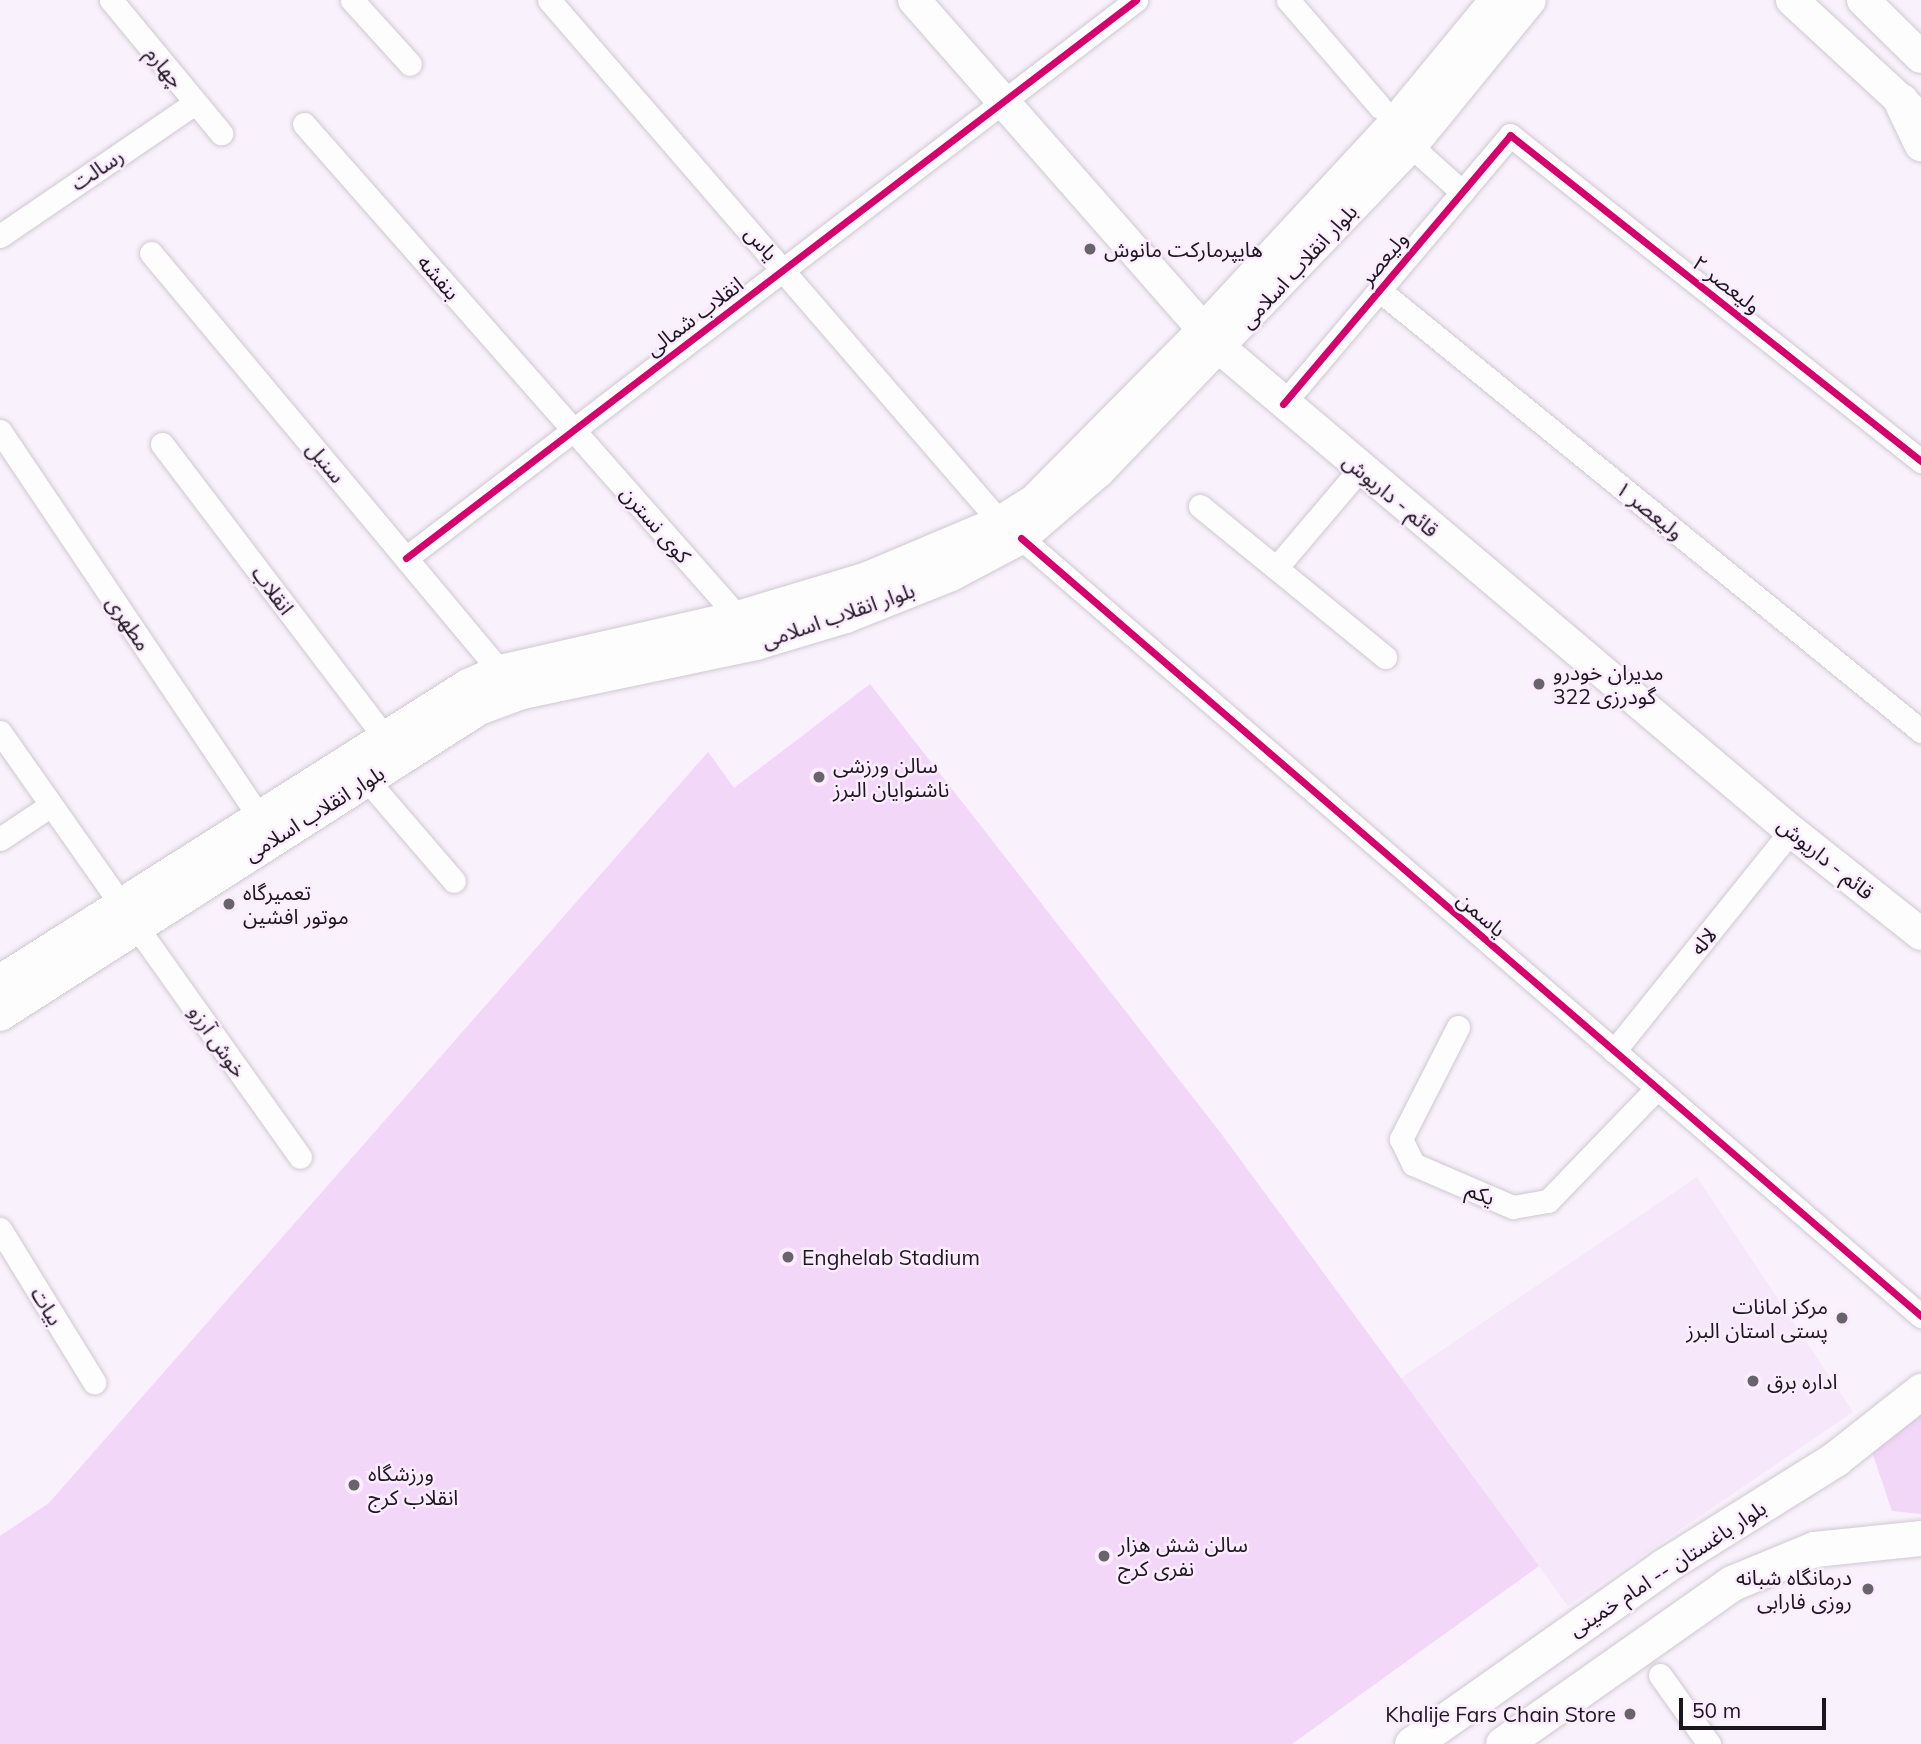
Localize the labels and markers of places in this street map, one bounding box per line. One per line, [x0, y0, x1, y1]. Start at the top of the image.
place label: هایپرمارکت مانوش [1104, 236, 1263, 262]
marker: هایپرمارکت مانوش [1082, 241, 1098, 257]
place label: مدیران خودرو گودرزی 322 [1553, 659, 1664, 709]
marker: مدیران خودرو گودرزی 322 [1531, 676, 1547, 692]
place label: سالن ورزشی ناشنوایان البرز [833, 752, 949, 802]
marker: سالن ورزشی ناشنوایان البرز [811, 769, 827, 785]
place label: تعمیرگاه موتور افشین [243, 879, 349, 929]
marker: تعمیرگاه موتور افشین [221, 896, 237, 912]
place label: Enghelab Stadium [802, 1244, 980, 1270]
marker: Enghelab Stadium [780, 1249, 796, 1265]
place label: مرکز امانات پستی استان البرز [1686, 1293, 1828, 1343]
marker: مرکز امانات پستی استان البرز [1834, 1310, 1850, 1326]
place label: اداره برق [1767, 1368, 1837, 1394]
marker: اداره برق [1745, 1373, 1761, 1389]
place label: ورزشگاه انقلاب کرج [368, 1460, 458, 1510]
marker: ورزشگاه انقلاب کرج [346, 1477, 362, 1493]
place label: سالن شش هزار نفری کرج [1118, 1531, 1248, 1581]
marker: سالن شش هزار نفری کرج [1096, 1548, 1112, 1564]
place label: درمانگاه شبانه روزی فارابی [1736, 1564, 1852, 1614]
marker: درمانگاه شبانه روزی فارابی [1858, 1579, 1878, 1599]
place label: Khalije Fars Chain Store [1385, 1701, 1616, 1727]
marker: Khalije Fars Chain Store [1622, 1706, 1638, 1722]

